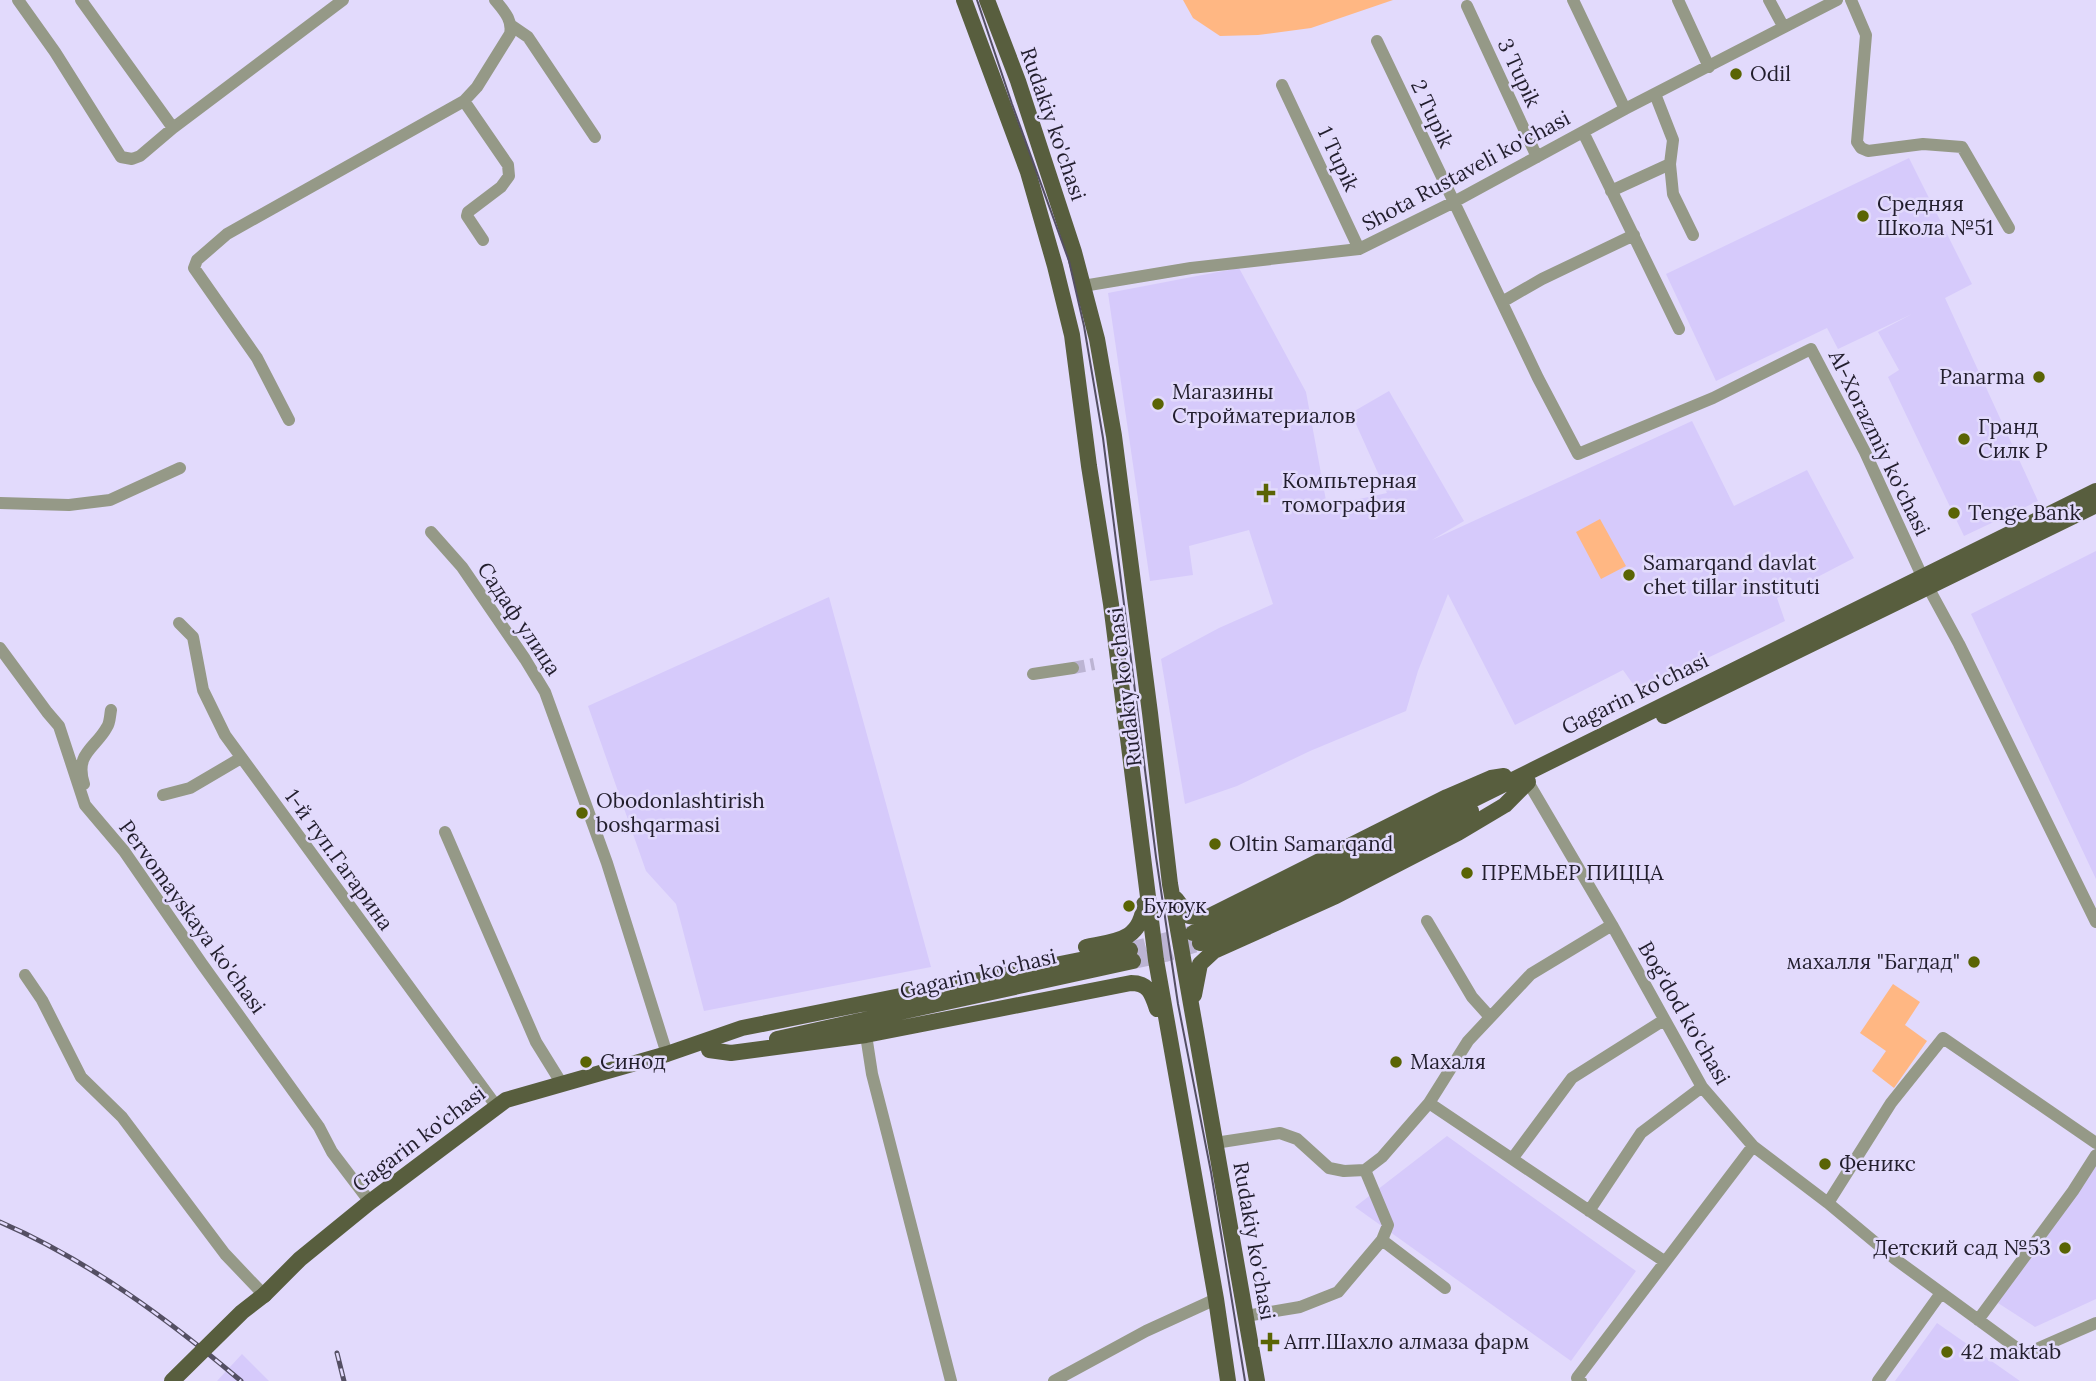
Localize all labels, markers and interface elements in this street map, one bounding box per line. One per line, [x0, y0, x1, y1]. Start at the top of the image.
street label: 3 Tupik [1492, 34, 1547, 112]
street label: Rudakiy ko'chasi [1015, 44, 1092, 204]
place label: Оdil [1750, 60, 1791, 87]
marker: Оdil [1728, 66, 1744, 82]
street label: 2 Tupik [1405, 75, 1460, 153]
street label: Shota Rustaveli ko'chasi [1357, 104, 1575, 237]
street label: 1 Tupik [1312, 122, 1365, 196]
place label: Средняя Школа №51 [1877, 190, 1994, 241]
marker: Средняя Школа №51 [1855, 208, 1871, 224]
street label: Al-Xorazmiy ko'chasi [1822, 345, 1936, 540]
place label: Panarma [1939, 363, 2025, 390]
marker: Panarma [2031, 369, 2047, 385]
place label: Магазины Стройматериалов [1172, 378, 1355, 429]
marker: Магазины Стройматериалов [1150, 396, 1166, 412]
place label: Гранд Силк Р [1978, 413, 2048, 464]
marker: Гранд Силк Р [1956, 431, 1972, 447]
place label: Компьтерная томография [1282, 467, 1417, 518]
marker: Компьтерная томография [1256, 483, 1276, 503]
place label: Tenge Bank [1968, 499, 2082, 526]
marker: Tenge Bank [1946, 505, 1962, 521]
place label: Samarqand davlat chet tillar instituti [1643, 549, 1820, 600]
street label: Садаф улица [472, 557, 567, 681]
marker: Samarqand davlat chet tillar instituti [1621, 567, 1637, 583]
street label: Rudakiy ko'chasi [1101, 606, 1148, 768]
street label: Gagarin ko'chasi [1557, 646, 1713, 741]
street label: 1-й туп.Гагарина [279, 784, 400, 936]
place label: Obodonlashtirish boshqarmasi [596, 787, 765, 838]
marker: Obodonlashtirish boshqarmasi [574, 805, 590, 821]
street label: Pervomayskaya ko'chasi [113, 815, 272, 1019]
place label: Oltin Samarqand [1229, 830, 1393, 857]
marker: Oltin Samarqand [1207, 836, 1223, 852]
place label: ПРЕМЬЕР ПИЦЦА [1481, 859, 1664, 886]
marker: ПРЕМЬЕР ПИЦЦА [1459, 865, 1475, 881]
place label: Буюук [1143, 892, 1207, 919]
marker: Буюук [1121, 898, 1137, 914]
street label: Bog'dod ko'chasi [1632, 936, 1737, 1089]
street label: Gagarin ko'chasi [897, 942, 1059, 1005]
place label: махалля "Багдад" [1787, 948, 1960, 975]
marker: махалля "Багдад" [1966, 954, 1982, 970]
place label: Синод [600, 1048, 666, 1075]
place label: Махаля [1410, 1048, 1486, 1075]
marker: Синод [578, 1054, 594, 1070]
marker: Махаля [1388, 1054, 1404, 1070]
street label: Gagarin ko'chasi [347, 1080, 491, 1198]
place label: Феникс [1839, 1150, 1916, 1177]
marker: Феникс [1817, 1156, 1833, 1172]
street label: Rudakiy ko'chasi [1227, 1160, 1282, 1322]
place label: Детский сад №53 [1873, 1234, 2051, 1261]
marker: Детский сад №53 [2057, 1240, 2073, 1256]
place label: Апт.Шахло алмаза фарм [1283, 1328, 1530, 1355]
marker: Апт.Шахло алмаза фарм [1262, 1334, 1278, 1350]
place label: 42 maktab [1961, 1338, 2061, 1365]
marker: 42 maktab [1939, 1344, 1955, 1360]

